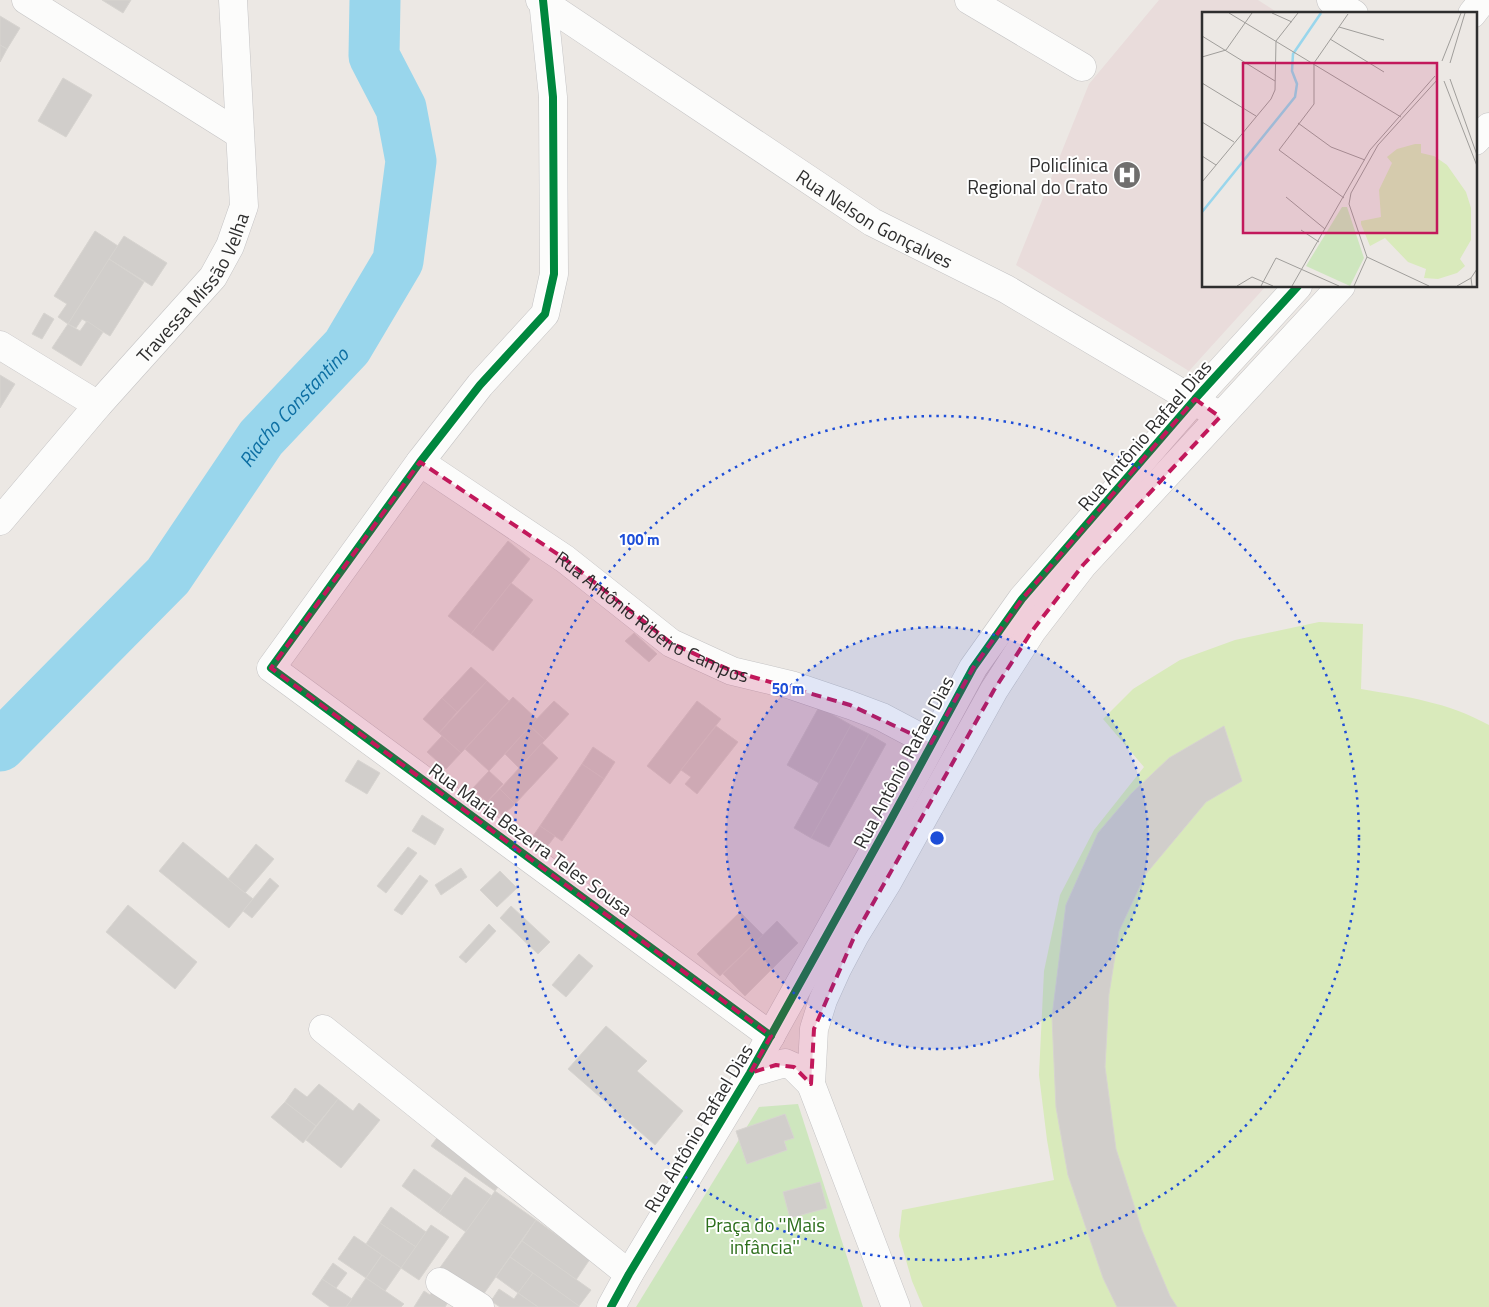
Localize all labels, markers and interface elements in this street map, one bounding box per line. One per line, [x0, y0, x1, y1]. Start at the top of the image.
inset map [1202, 12, 1476, 288]
place label: Policlínica Regional do Crato [967, 150, 1108, 201]
hospital icon: Policlínica Regional do Crato [1112, 160, 1142, 190]
street label: Rua Nelson Gonçalves [791, 161, 958, 275]
street label: Travessa Missão Velha [129, 208, 255, 369]
water label: Riacho Constantino [230, 339, 356, 473]
street label: Rua Antônio Rafael Dias [1070, 353, 1218, 517]
text: 100 m [618, 528, 660, 551]
street label: Rua Antônio Ribeiro Campos [550, 542, 752, 689]
street label: Rua Antônio Rafael Dias [845, 670, 961, 854]
text: 50 m [772, 677, 804, 700]
street label: Rua Maria Bezerra Teles Sousa [423, 755, 639, 923]
centre of rings [928, 829, 946, 847]
street label: Rua Antônio Rafael Dias [636, 1038, 760, 1218]
park label: Praça do ''Mais infância'' [705, 1210, 825, 1261]

